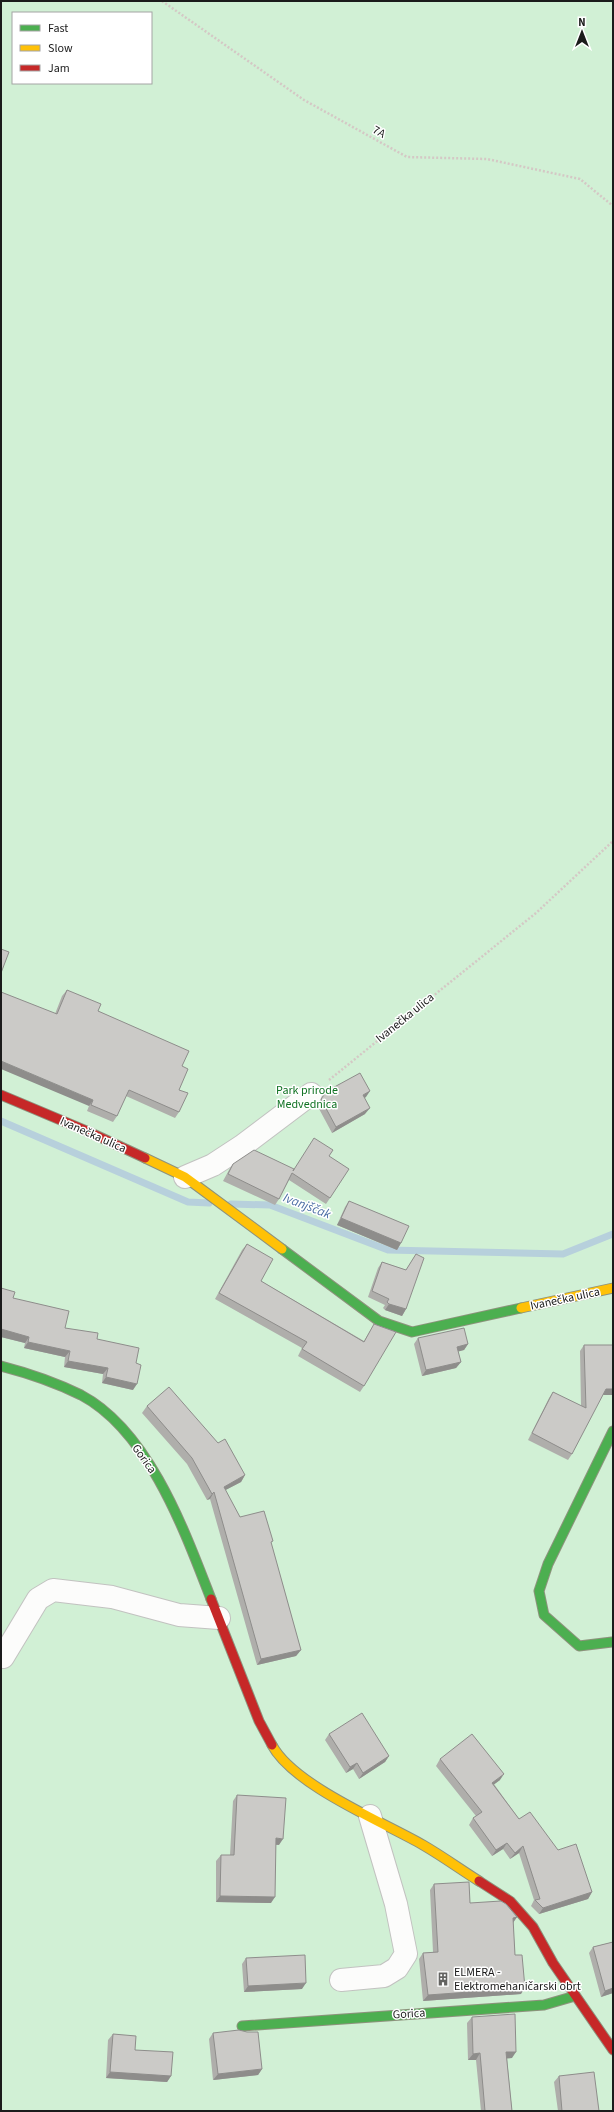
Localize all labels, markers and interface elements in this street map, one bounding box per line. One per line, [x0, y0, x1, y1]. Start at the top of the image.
legend [12, 12, 152, 84]
north arrow [562, 12, 602, 52]
text: N [578, 15, 586, 30]
text: Fast [48, 20, 68, 37]
text: Slow [48, 40, 73, 57]
text: Jam [48, 60, 70, 77]
street label: 7A [369, 122, 389, 143]
street label: Ivanečka ulica [372, 989, 438, 1047]
park label: Park prirode Medvednica [276, 1082, 338, 1113]
street label: Ivanečka ulica [57, 1113, 129, 1157]
water label: Ivanjščak [281, 1189, 334, 1224]
street label: Ivanečka ulica [529, 1283, 601, 1315]
street label: Gorica [128, 1441, 160, 1477]
place label: ELMERA - Elektromehaničarski obrt [454, 1964, 581, 1995]
building icon: ELMERA - Elektromehaničarski obrt [435, 1971, 451, 1987]
street label: Gorica [392, 2004, 426, 2024]

